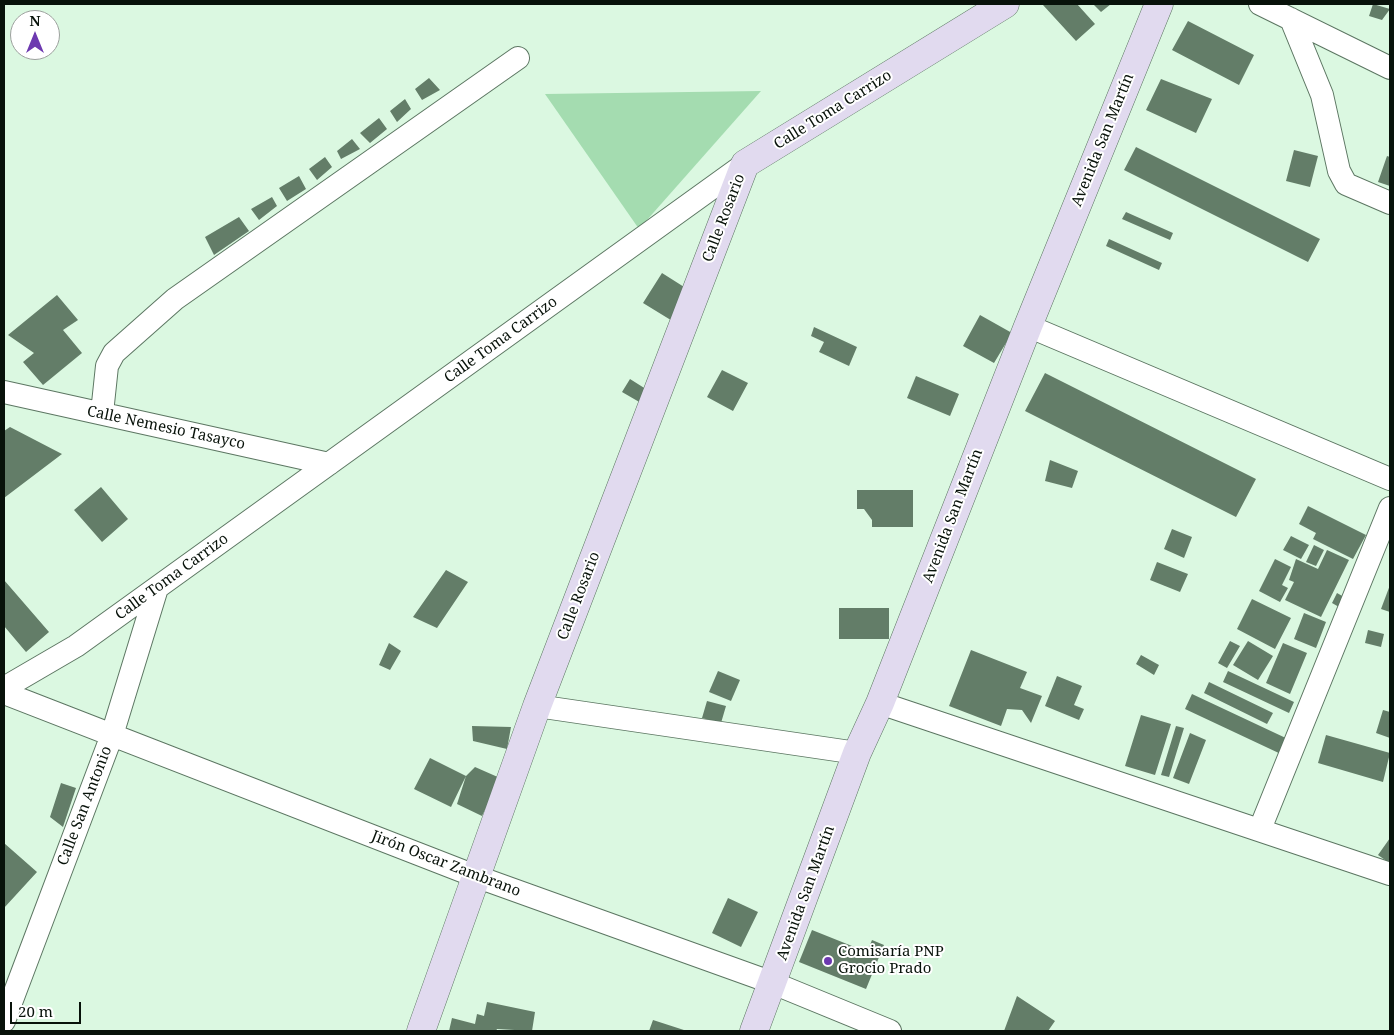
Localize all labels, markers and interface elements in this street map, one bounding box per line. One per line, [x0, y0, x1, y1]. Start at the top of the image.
north arrow [10, 10, 60, 60]
text: N [29, 11, 41, 30]
street label: Calle Toma Carrizo [771, 66, 895, 154]
street label: Avenida San Martín [1068, 71, 1138, 209]
street label: Calle Rosario [699, 171, 749, 265]
street label: Calle Toma Carrizo [441, 293, 561, 387]
street label: Calle Nemesio Tasayco [85, 402, 247, 454]
street label: Avenida San Martín [919, 447, 987, 585]
street label: Calle Toma Carrizo [112, 530, 232, 624]
street label: Calle Rosario [554, 549, 604, 643]
street label: Calle San Antonio [54, 744, 116, 868]
street label: Avenida San Martín [773, 823, 839, 963]
street label: Jirón Oscar Zambrano [369, 827, 523, 901]
place label: Comisaría PNP Grocio Prado [838, 943, 944, 978]
marker: Comisaría PNP Grocio Prado [822, 955, 834, 967]
scale bar [12, 992, 84, 1024]
text: 20 m [18, 1001, 53, 1021]

